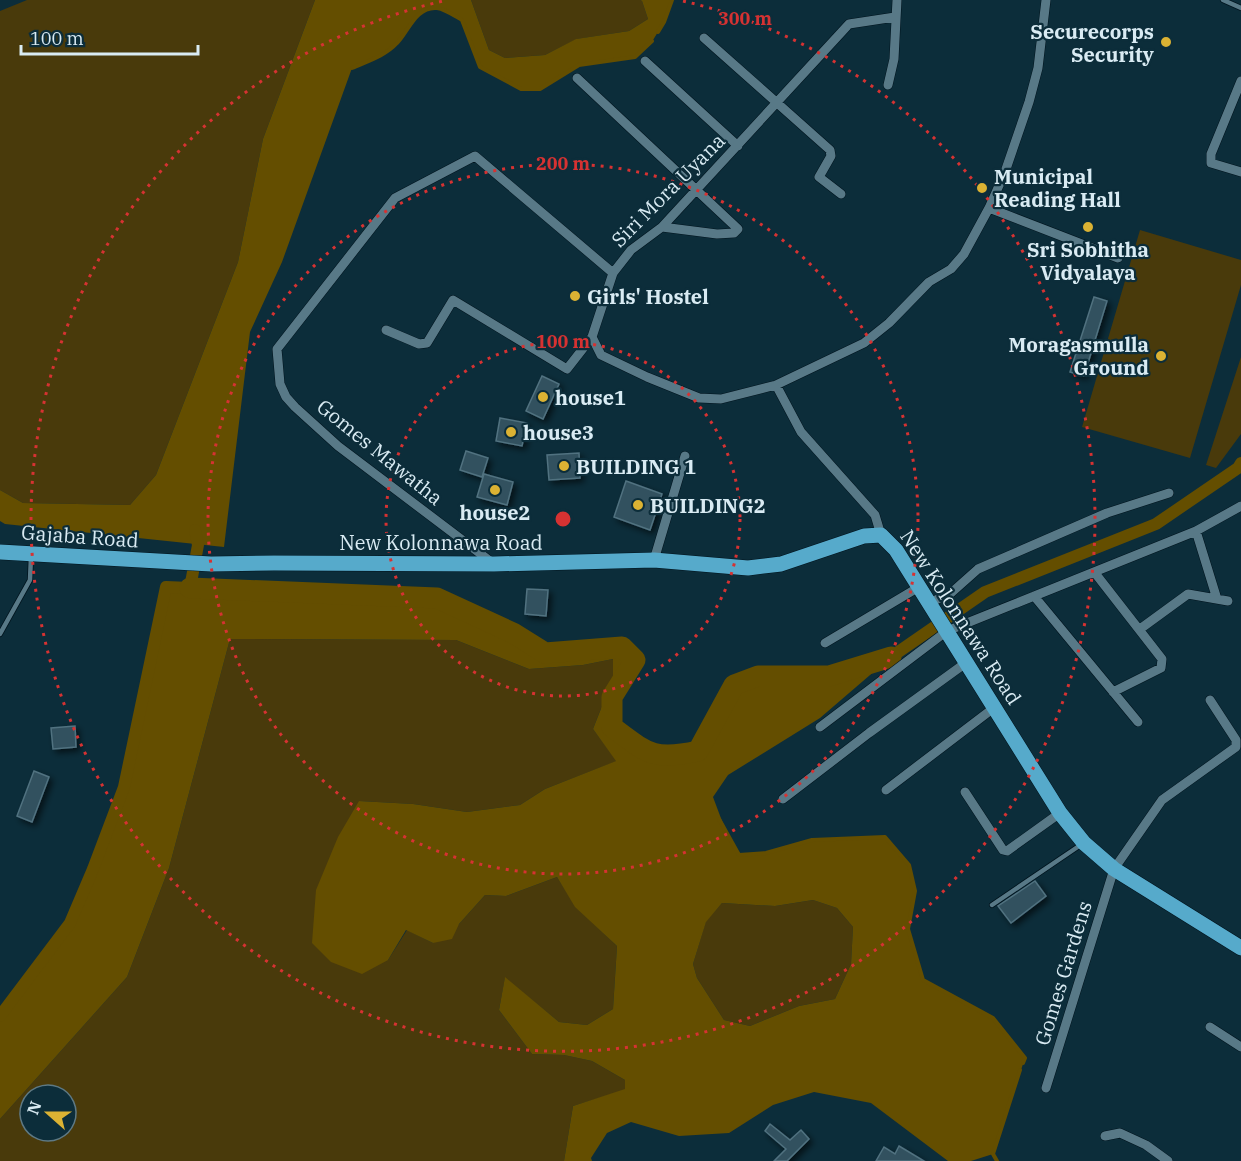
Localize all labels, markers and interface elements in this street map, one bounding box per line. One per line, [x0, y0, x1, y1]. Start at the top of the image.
text: 300 m [718, 7, 773, 30]
scale bar [21, 18, 198, 56]
place label: Securecorps Security [1030, 18, 1155, 68]
text: 100 m [30, 27, 84, 50]
marker: Securecorps Security [1159, 35, 1173, 49]
street label: Siri Mora Uyana [605, 127, 731, 253]
text: 200 m [536, 152, 591, 175]
place label: Municipal Reading Hall [994, 163, 1121, 213]
marker: Municipal Reading Hall [975, 181, 989, 195]
marker: Sri Sobhitha Vidyalaya [1081, 220, 1095, 234]
place label: Sri Sobhitha Vidyalaya [1027, 236, 1149, 286]
place label: Girls' Hostel [587, 283, 709, 310]
marker: Girls' Hostel [568, 289, 582, 303]
text: 100 m [536, 330, 591, 353]
place label: Moragasmulla Ground [1008, 331, 1149, 381]
marker: Moragasmulla Ground [1154, 349, 1168, 363]
place label: house1 [555, 384, 626, 411]
marker: house1 [536, 390, 550, 404]
street label: Gomes Mawatha [311, 393, 449, 511]
place label: house3 [523, 419, 594, 446]
marker: house3 [504, 425, 518, 439]
place label: BUILDING 1 [576, 453, 696, 480]
marker: BUILDING 1 [557, 459, 571, 473]
marker: house2 [488, 483, 502, 497]
place label: BUILDING2 [650, 492, 766, 519]
marker: BUILDING2 [631, 498, 645, 512]
place label: house2 [459, 499, 531, 526]
centre of rings [553, 509, 573, 529]
street label: Gajaba Road [20, 518, 140, 554]
street label: New Kolonnawa Road [894, 524, 1028, 710]
street label: New Kolonnawa Road [339, 529, 543, 556]
street label: Gomes Gardens [1028, 897, 1098, 1049]
north arrow [18, 1083, 78, 1143]
text: N [22, 1098, 46, 1117]

